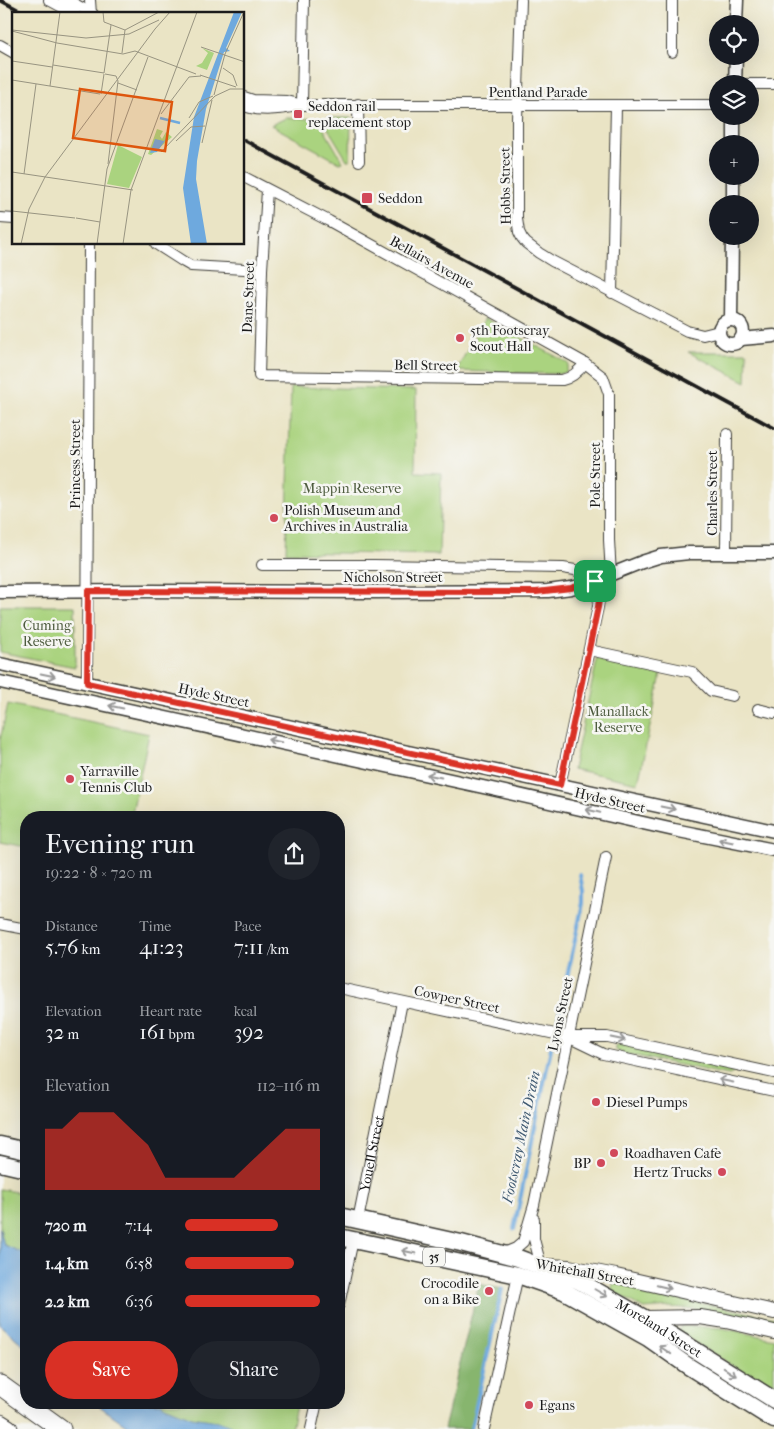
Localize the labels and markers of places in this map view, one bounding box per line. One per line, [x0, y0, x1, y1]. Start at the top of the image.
place label: Seddon rail replacement stop [308, 98, 411, 131]
marker: Seddon rail replacement stop [292, 108, 304, 120]
place label: Seddon [378, 190, 423, 207]
marker: Seddon [360, 191, 374, 205]
place label: 5th Footscray Scout Hall [470, 322, 550, 355]
marker: 5th Footscray Scout Hall [454, 332, 466, 344]
place label: Polish Museum and Archives in Australia [283, 502, 408, 535]
marker: Polish Museum and Archives in Australia [268, 512, 280, 524]
pin [574, 560, 616, 602]
place label: Yarraville Tennis Club [79, 763, 152, 796]
marker: Yarraville Tennis Club [64, 773, 76, 785]
place label: Diesel Pumps [606, 1094, 687, 1111]
marker: Diesel Pumps [590, 1096, 602, 1108]
place label: Roadhaven Cafe [624, 1145, 721, 1162]
marker: Roadhaven Cafe [608, 1147, 620, 1159]
place label: BP [574, 1155, 592, 1172]
marker: BP [595, 1157, 607, 1169]
place label: Hertz Trucks [633, 1164, 712, 1181]
marker: Hertz Trucks [716, 1166, 728, 1178]
place label: Crocodile on a Bike [421, 1275, 479, 1308]
marker: Crocodile on a Bike [483, 1285, 495, 1297]
place label: Egans [539, 1397, 575, 1414]
marker: Egans [523, 1399, 535, 1411]

